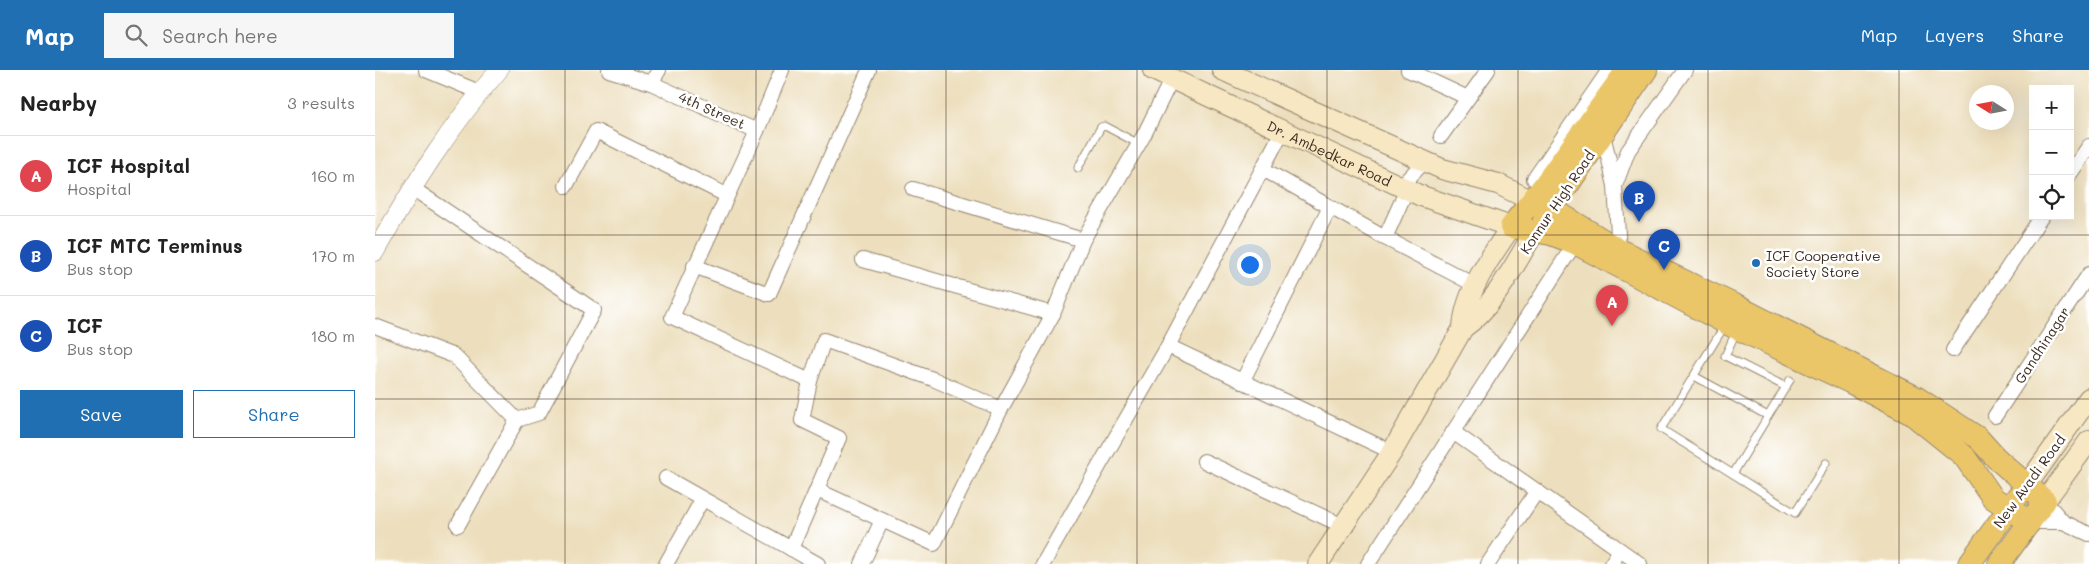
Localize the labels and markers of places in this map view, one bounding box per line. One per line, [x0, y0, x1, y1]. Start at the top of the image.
pin: B [1623, 181, 1655, 222]
pin: C [1648, 229, 1680, 270]
place label: ICF Cooperative Society Store [1766, 246, 1881, 281]
marker: ICF Cooperative Society Store [1750, 257, 1762, 269]
pin: A [1596, 285, 1628, 326]

